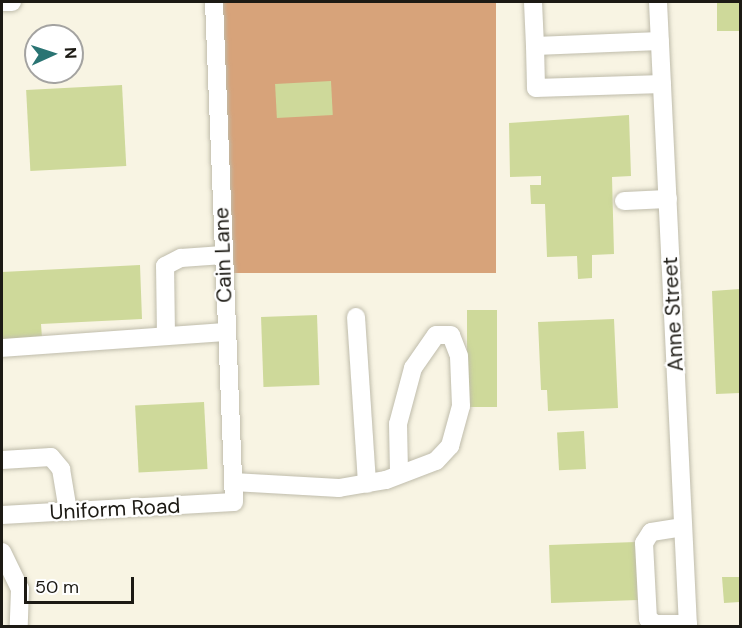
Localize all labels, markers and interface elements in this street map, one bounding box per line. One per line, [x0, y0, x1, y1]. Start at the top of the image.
north arrow [24, 24, 84, 84]
text: N [60, 47, 81, 60]
street label: Cain Lane [209, 207, 237, 303]
street label: Anne Street [657, 256, 689, 372]
street label: Uniform Road [49, 493, 181, 525]
scale bar [27, 565, 136, 603]
text: 50 m [35, 575, 79, 599]

